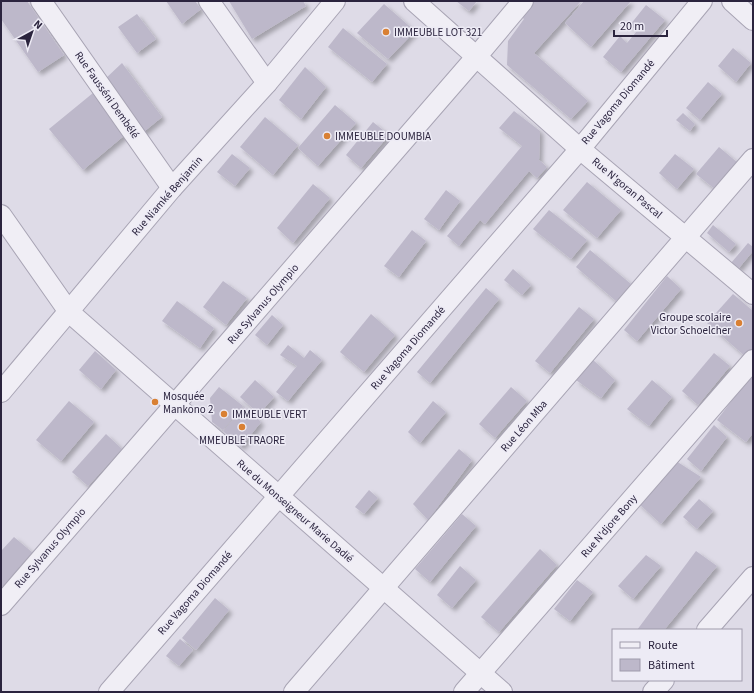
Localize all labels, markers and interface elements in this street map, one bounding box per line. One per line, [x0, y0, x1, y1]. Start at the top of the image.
north arrow [12, 12, 52, 52]
scale bar [614, 12, 667, 38]
text: N [30, 17, 46, 33]
text: 20 m [620, 18, 644, 35]
place label: IMMEUBLE LOT 321 [394, 25, 482, 40]
marker: IMMEUBLE LOT 321 [381, 27, 391, 37]
street label: Rue Fausséni Dembélé [71, 48, 143, 142]
street label: Rue Vagoma Diomandé [578, 56, 658, 148]
place label: IMMEUBLE DOUMBIA [335, 129, 431, 144]
marker: IMMEUBLE DOUMBIA [322, 131, 332, 141]
street label: Rue Niamké Benjamin [128, 153, 206, 239]
street label: Rue N'goran Pascal [589, 154, 666, 222]
street label: Rue Sylvanus Olympio [224, 261, 302, 347]
street label: Rue Vagoma Diomandé [367, 302, 449, 393]
place label: Groupe scolaire Victor Schoelcher [651, 310, 732, 338]
marker: Groupe scolaire Victor Schoelcher [734, 318, 744, 328]
place label: Mosquée Mankono 2 [163, 389, 213, 417]
marker: Mosquée Mankono 2 [150, 397, 160, 407]
street label: Rue Léon Mba [497, 397, 551, 455]
place label: IMMEUBLE VERT [232, 407, 307, 422]
marker: IMMEUBLE VERT [219, 409, 229, 419]
marker: MMEUBLE TRAORE [237, 422, 247, 432]
place label: MMEUBLE TRAORE [199, 433, 285, 448]
street label: Rue du Monseigneur Marie Dadié [233, 456, 357, 566]
street label: Rue N'djore Bony [577, 491, 641, 561]
street label: Rue Sylvanus Olympio [11, 505, 89, 591]
street label: Rue Vagoma Diomandé [154, 547, 236, 638]
legend [612, 629, 742, 681]
text: Route [648, 637, 678, 654]
text: Bâtiment [648, 657, 694, 674]

